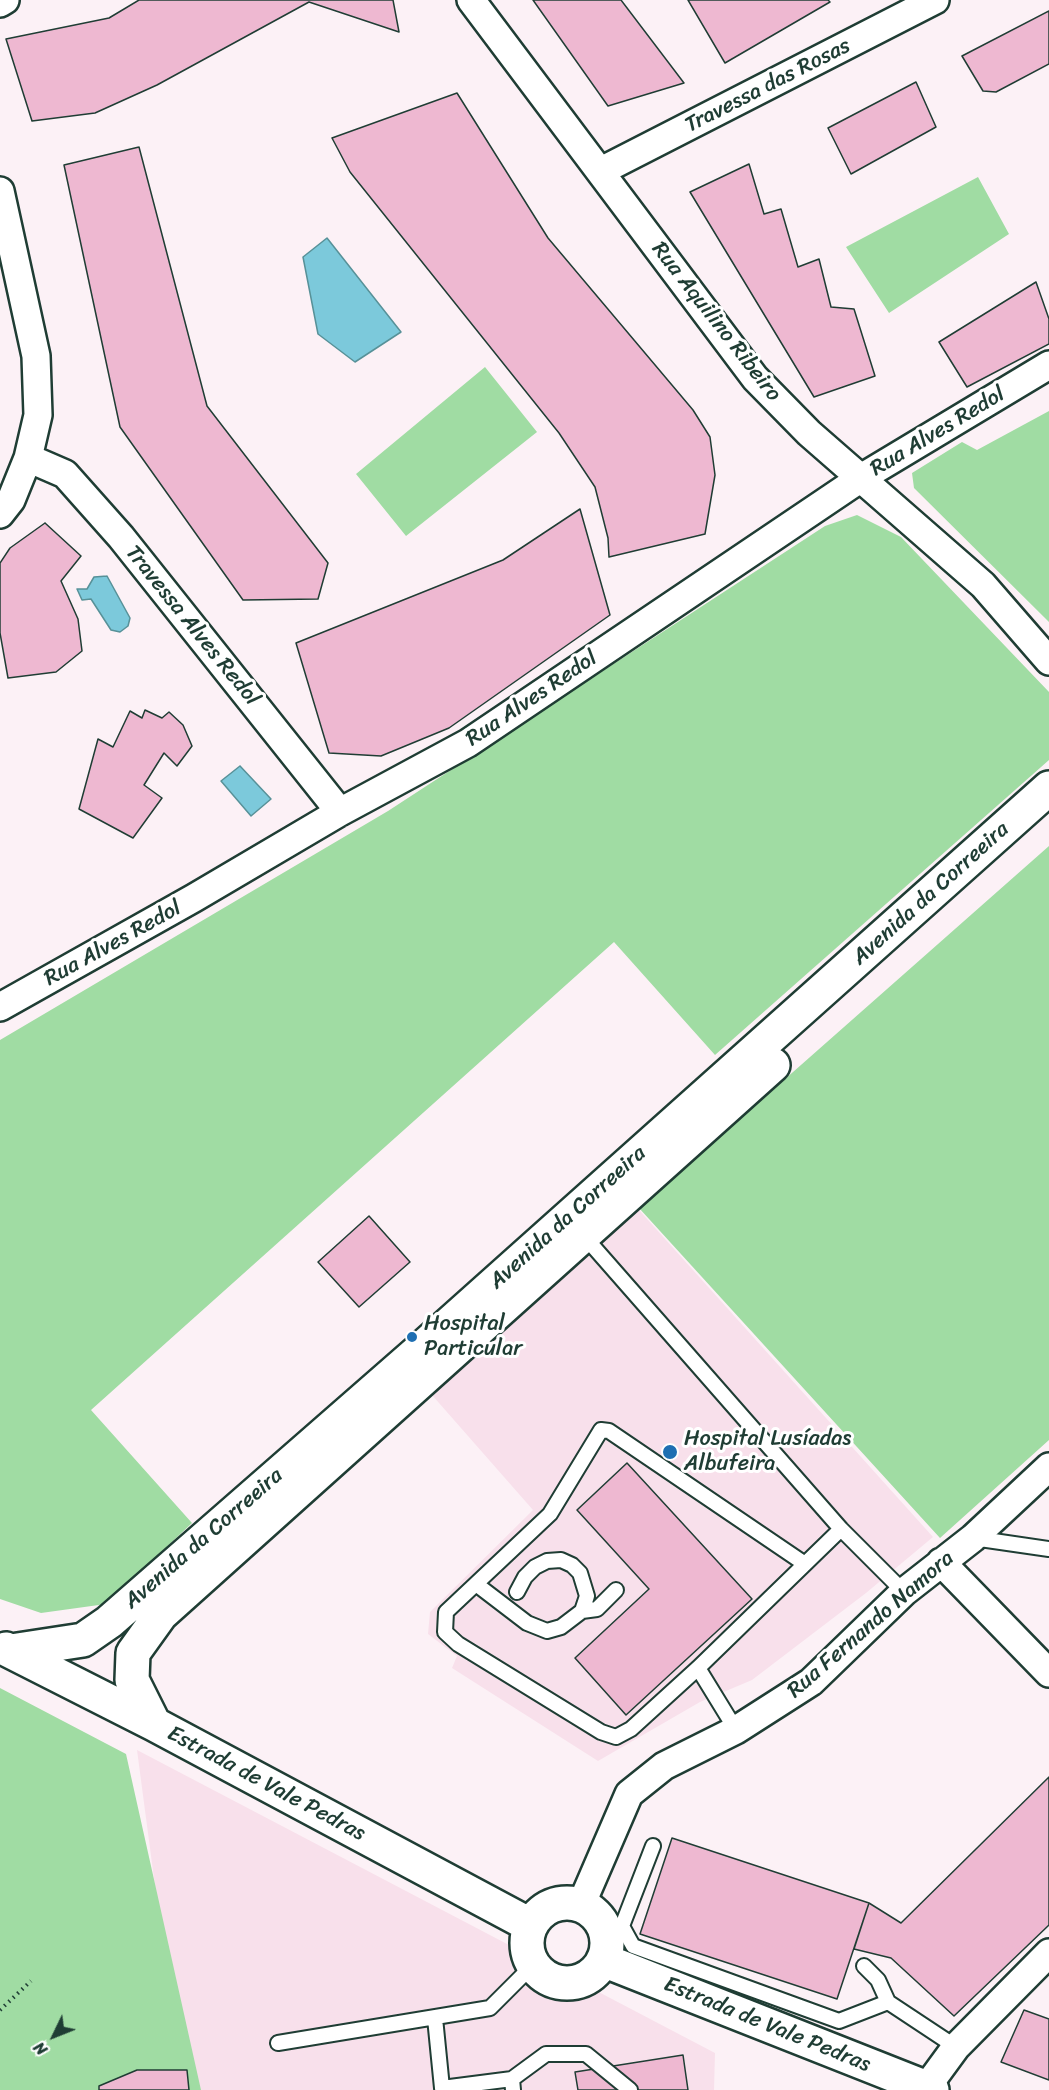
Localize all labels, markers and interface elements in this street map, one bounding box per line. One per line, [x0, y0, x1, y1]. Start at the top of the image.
street label: Travessa das Rosas [681, 33, 855, 139]
street label: Rua Aquilino Ribeiro [646, 237, 786, 407]
street label: Rua Alves Redol [866, 381, 1010, 483]
street label: Travessa Alves Redol [119, 541, 265, 711]
street label: Rua Alves Redol [461, 645, 603, 753]
street label: Avenida da Correeira [847, 817, 1015, 971]
street label: Rua Alves Redol [40, 895, 186, 993]
street label: Avenida da Correeira [484, 1141, 652, 1295]
place label: Hospital Particular [424, 1311, 522, 1362]
marker: Hospital Particular [405, 1330, 419, 1344]
place label: Hospital Lusíadas Albufeira [684, 1426, 851, 1478]
marker: Hospital Lusíadas Albufeira [661, 1443, 679, 1461]
street label: Avenida da Correeira [119, 1463, 289, 1615]
street label: Rua Fernando Namora [782, 1546, 960, 1704]
street label: Estrada de Vale Pedras [163, 1721, 369, 1847]
street label: Estrada de Vale Pedras [660, 1972, 874, 2078]
north arrow [24, 2006, 84, 2066]
text: N [26, 2035, 55, 2063]

